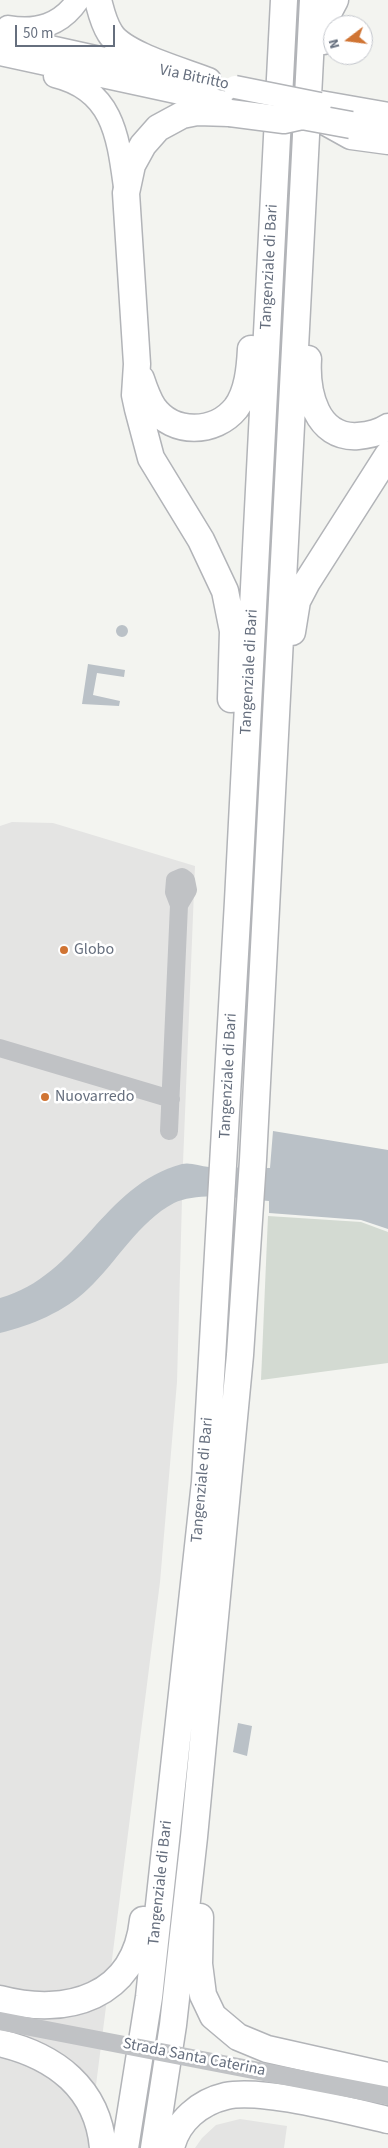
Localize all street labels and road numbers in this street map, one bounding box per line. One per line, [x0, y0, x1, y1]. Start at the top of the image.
street label: Via Bitritto [157, 61, 231, 95]
street label: Tangenziale di Bari [257, 204, 283, 330]
street label: Tangenziale di Bari [237, 609, 263, 735]
street label: Tangenziale di Bari [216, 1013, 242, 1139]
street label: Tangenziale di Bari [188, 1417, 218, 1543]
street label: Tangenziale di Bari [145, 1819, 177, 1947]
street label: Strada Santa Caterina [121, 2035, 267, 2081]

